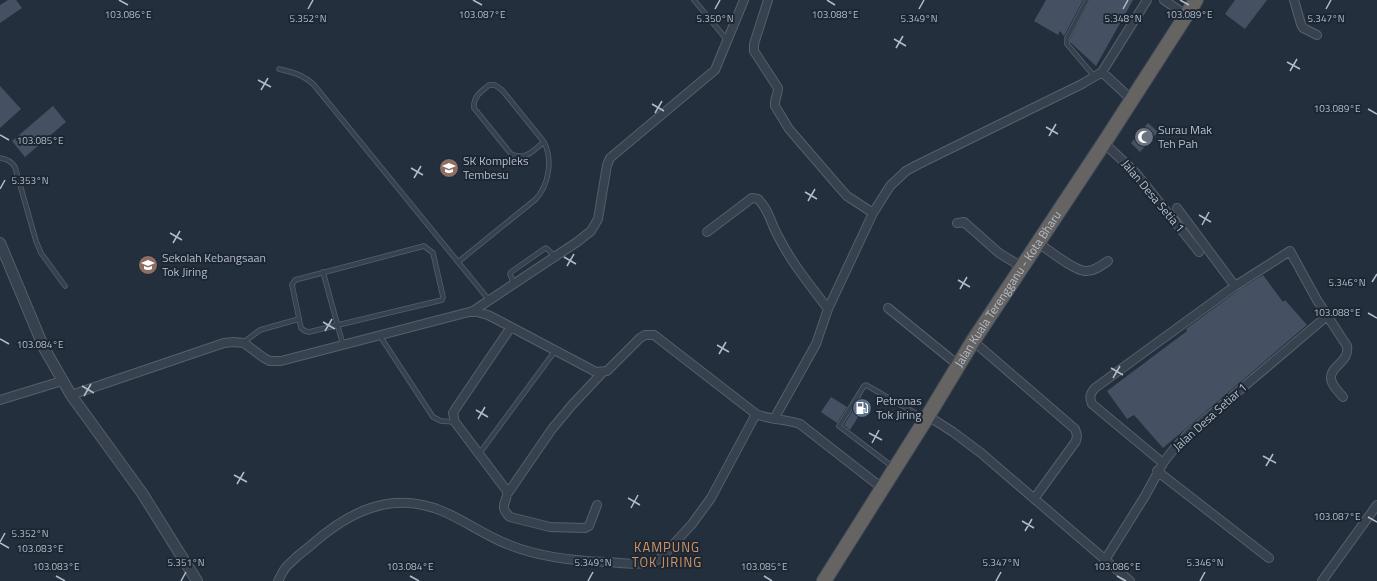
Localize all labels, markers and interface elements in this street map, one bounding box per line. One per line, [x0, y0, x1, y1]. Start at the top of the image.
text: 103.086°E [105, 7, 152, 22]
text: 103.087°E [459, 7, 506, 22]
text: 103.088°E [812, 7, 859, 22]
text: 103.089°E [1166, 7, 1213, 22]
text: 5.352°N [290, 11, 326, 26]
text: 5.350°N [697, 11, 733, 26]
text: 5.349°N [901, 11, 937, 26]
text: 5.348°N [1105, 11, 1141, 26]
text: 5.347°N [1308, 11, 1344, 26]
text: 103.089°E [1314, 101, 1361, 116]
place label: Surau Mak Teh Pah [1158, 120, 1212, 153]
mosque icon: Surau Mak Teh Pah [1133, 126, 1155, 148]
text: 103.085°E [17, 133, 64, 148]
place label: SK Kompleks Tembesu [463, 151, 529, 184]
street label: Jalan Desa Setia 1 [1117, 155, 1190, 236]
school or university icon: SK Kompleks Tembesu [438, 157, 460, 179]
text: 5.353°N [12, 173, 48, 188]
street label: Jalan Kuala Terengganu - Kota Bharu [949, 207, 1066, 371]
place label: Sekolah Kebangsaan Tok Jiring [162, 248, 266, 281]
school or university icon: Sekolah Kebangsaan Tok Jiring [137, 254, 159, 276]
text: 5.346°N [1329, 275, 1365, 290]
text: 103.088°E [1314, 305, 1361, 320]
text: 103.084°E [17, 337, 64, 352]
street label: Jalan Desa Setiar 1 [1168, 378, 1251, 455]
place label: Petronas Tok Jiring [876, 391, 922, 424]
fuel station icon: Petronas Tok Jiring [851, 397, 873, 419]
text: 103.087°E [1314, 509, 1361, 524]
text: 5.352°N [12, 526, 48, 541]
district label: KAMPUNG TOK JIRING [632, 537, 702, 572]
text: 103.083°E [17, 541, 64, 556]
text: 5.351°N [168, 555, 204, 570]
text: 5.349°N [575, 555, 611, 570]
text: 5.347°N [983, 555, 1019, 570]
text: 5.346°N [1187, 555, 1223, 570]
text: 103.083°E [33, 559, 80, 574]
text: 103.084°E [387, 559, 434, 574]
text: 103.085°E [741, 559, 788, 574]
text: 103.086°E [1094, 559, 1141, 574]

